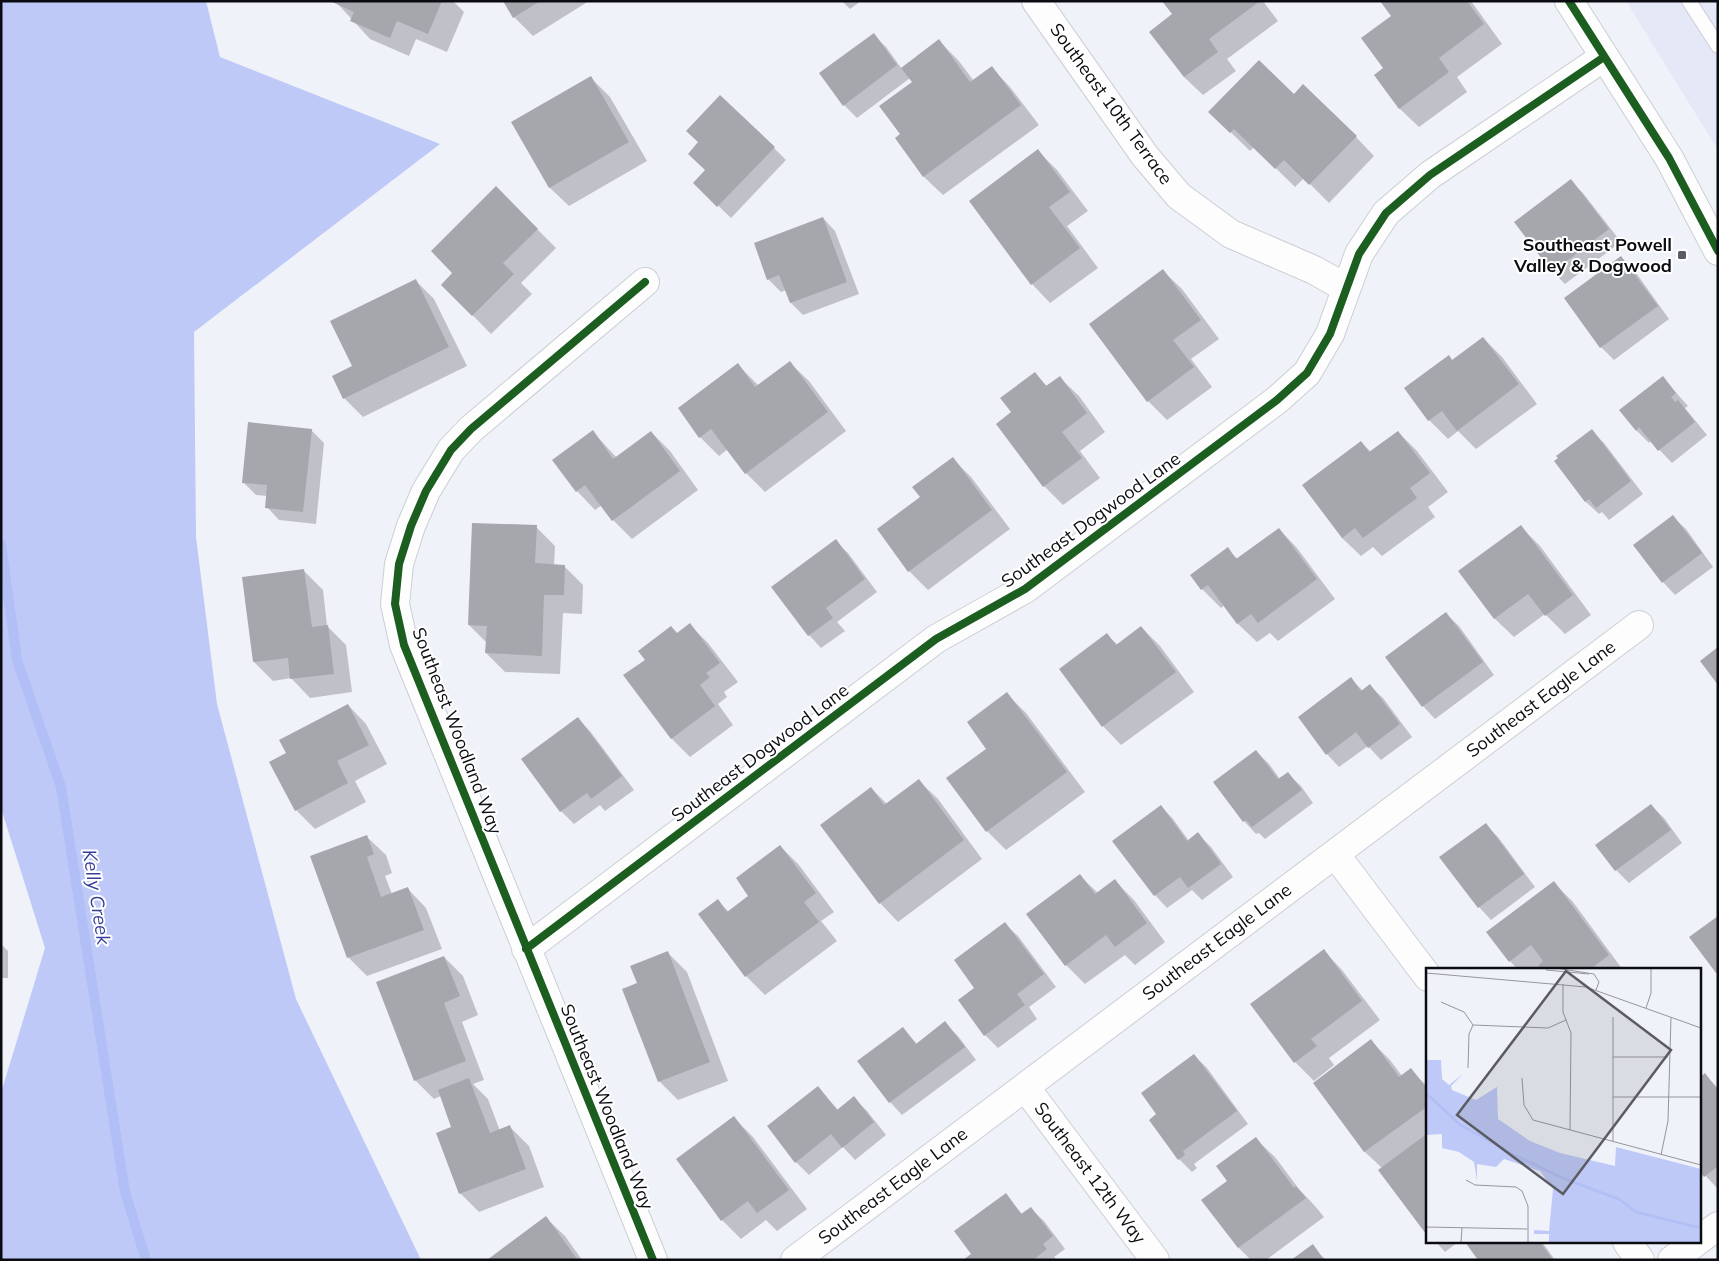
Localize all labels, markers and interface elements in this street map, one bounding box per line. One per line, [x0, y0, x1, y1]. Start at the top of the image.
street label: Southeast 10th Terrace [1045, 19, 1178, 189]
place label: Southeast Powell Valley & Dogwood [1513, 233, 1672, 277]
marker: Southeast Powell Valley & Dogwood [1676, 249, 1688, 261]
street label: Southeast Dogwood Lane [996, 447, 1185, 592]
street label: Southeast Woodland Way [407, 624, 508, 838]
street label: Southeast Eagle Lane [1462, 635, 1620, 762]
street label: Southeast Dogwood Lane [666, 678, 853, 827]
water label: Kelly Creek [78, 847, 117, 948]
street label: Southeast Eagle Lane [1138, 878, 1296, 1005]
inset map [1426, 968, 1702, 1244]
street label: Southeast Woodland Way [556, 1001, 659, 1213]
street label: Southeast 12th Way [1030, 1097, 1151, 1248]
street label: Southeast Eagle Lane [814, 1122, 972, 1249]

